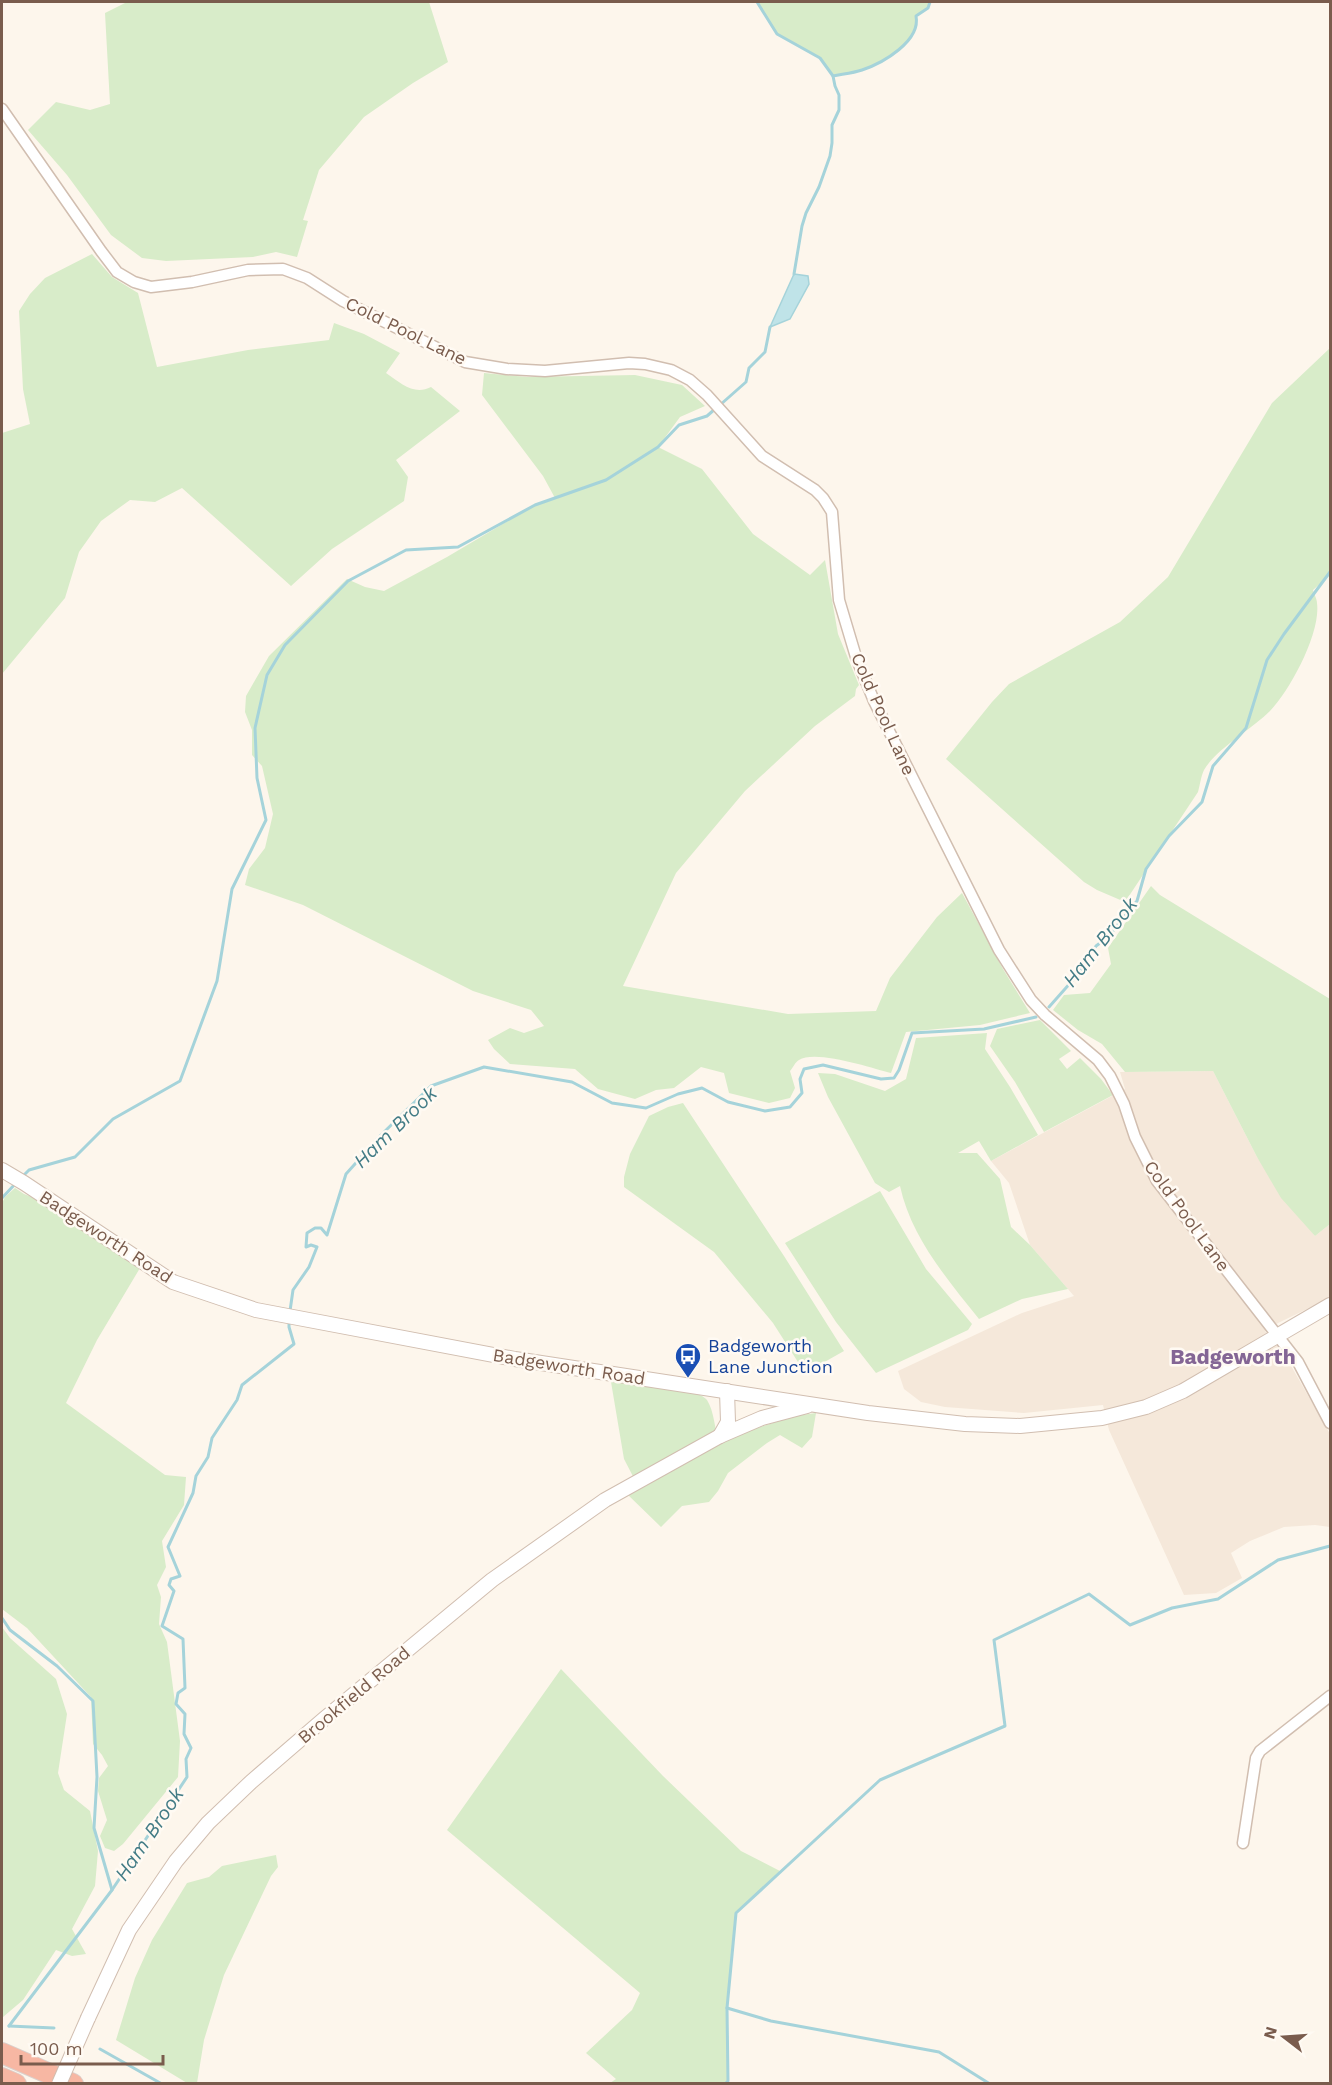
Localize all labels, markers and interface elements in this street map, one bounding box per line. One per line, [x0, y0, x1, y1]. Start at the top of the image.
street label: Cold Pool Lane [342, 292, 470, 369]
street label: Cold Pool Lane [847, 649, 920, 778]
water label: Ham Brook [1058, 892, 1143, 992]
water label: Ham Brook [348, 1080, 443, 1173]
street label: Cold Pool Lane [1140, 1156, 1235, 1275]
street label: Badgeworth Road [36, 1186, 177, 1287]
place label: Badgeworth Lane Junction [708, 1335, 833, 1377]
bus stop icon: Badgeworth Lane Junction [673, 1341, 703, 1379]
street label: Badgeworth Road [491, 1344, 647, 1389]
district label: Badgeworth [1170, 1344, 1296, 1369]
street label: Brookfield Road [293, 1642, 414, 1748]
water label: Ham Brook [109, 1782, 189, 1885]
north arrow [1254, 2007, 1314, 2067]
text: N [1259, 2024, 1281, 2041]
scale bar [21, 2028, 164, 2066]
text: 100 m [30, 2038, 83, 2059]

